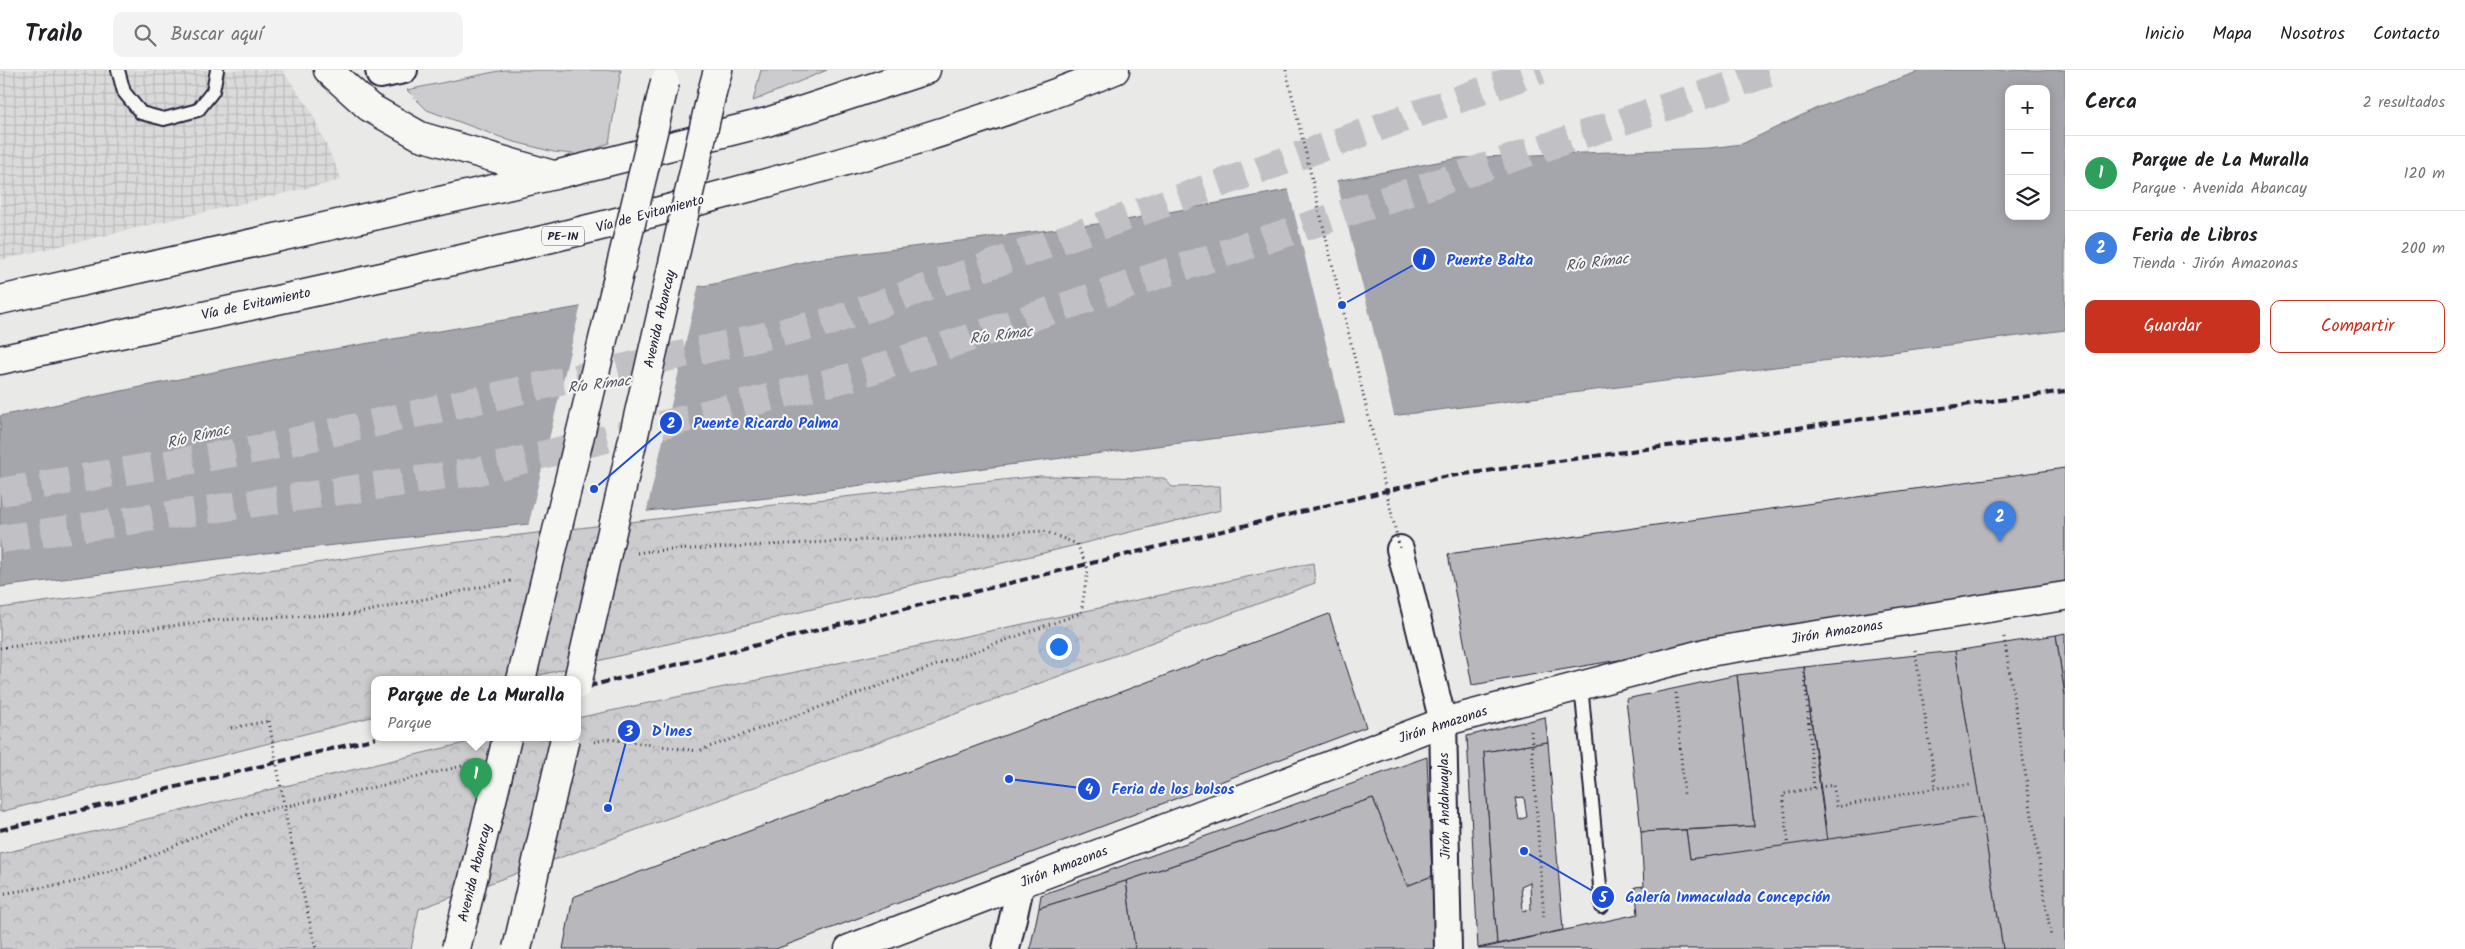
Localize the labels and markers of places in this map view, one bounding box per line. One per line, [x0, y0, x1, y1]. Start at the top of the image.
callout: Puente Balta [1411, 244, 1543, 274]
callout: Puente Ricardo Palma [659, 408, 849, 438]
pin: 2 [1984, 501, 2016, 542]
callout: D'Ines [617, 716, 702, 746]
pin: 1 [460, 758, 492, 799]
callout: Feria de los bolsos [1077, 774, 1245, 804]
callout: Galería Inmaculada Concepción [1590, 882, 1840, 912]

